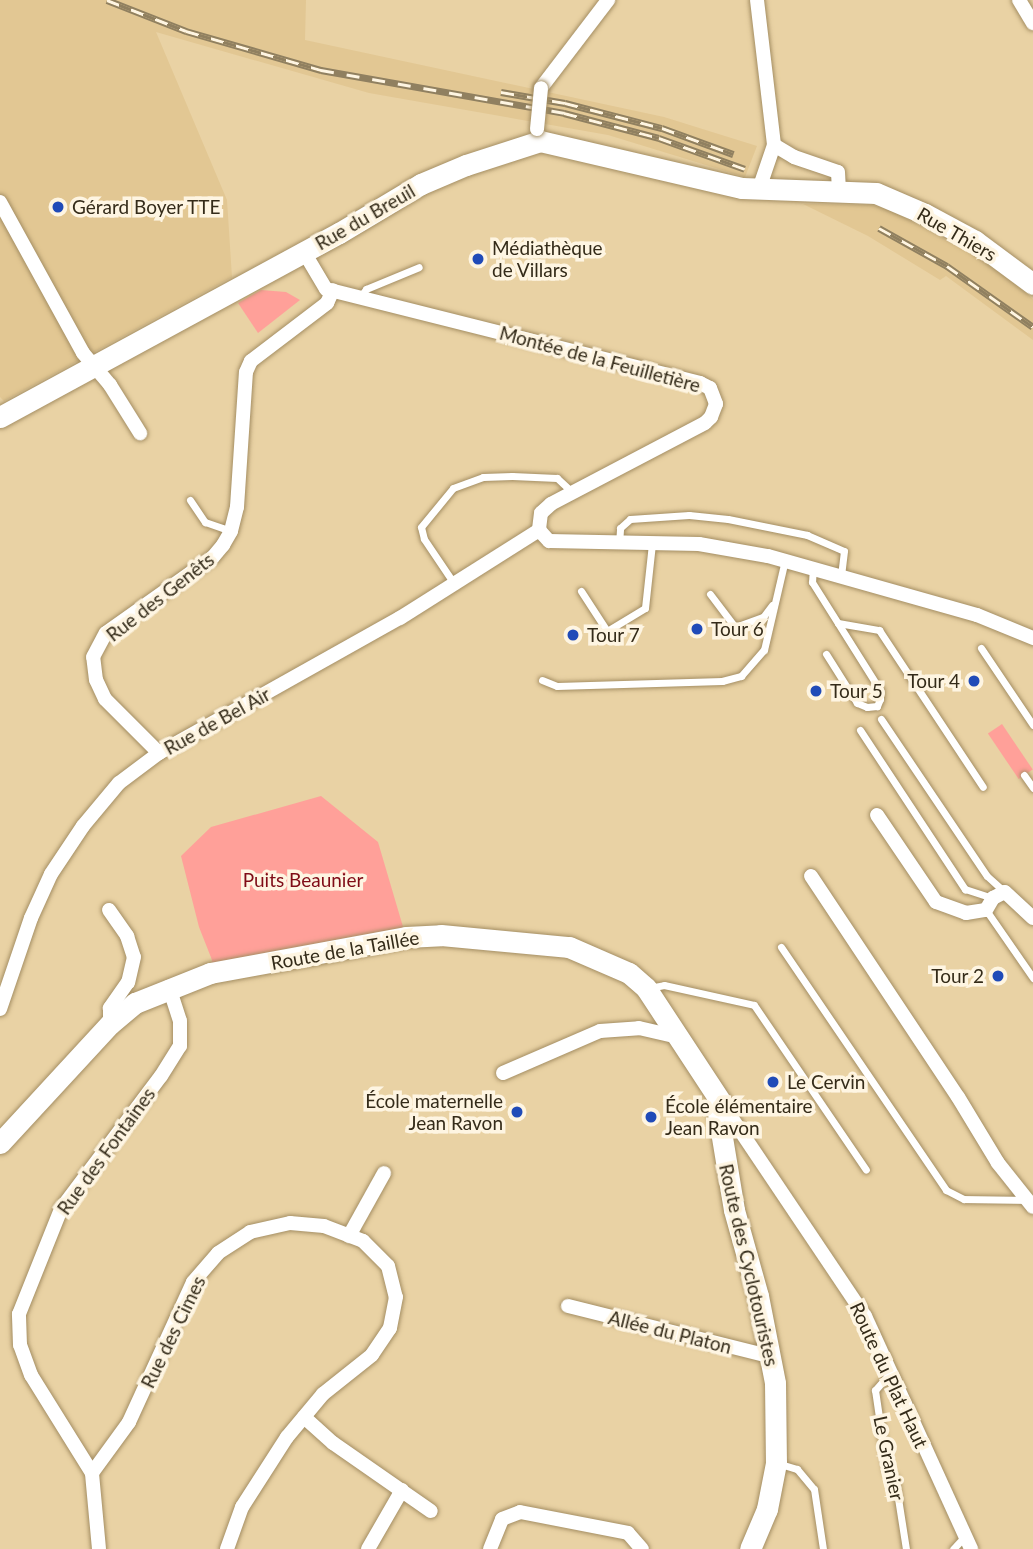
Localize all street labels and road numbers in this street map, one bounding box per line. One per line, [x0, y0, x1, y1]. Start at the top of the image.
street label: Rue du Breuil [311, 179, 419, 255]
street label: Rue Thiers [913, 202, 1001, 266]
street label: Montée de la Feuilletière [497, 321, 703, 397]
street label: Rue des Genêts [102, 548, 218, 646]
street label: Rue de Bel Air [160, 682, 274, 760]
street label: Route de la Taillée [269, 926, 421, 974]
street label: Rue des Fontaines [52, 1083, 160, 1219]
street label: Route des Cyclotouristes [715, 1162, 783, 1368]
street label: Rue des Cimes [136, 1272, 210, 1392]
street label: Route du Plat Haut [845, 1298, 933, 1452]
street label: Allée du Platon [606, 1306, 734, 1358]
street label: Le Granier [869, 1414, 909, 1502]

